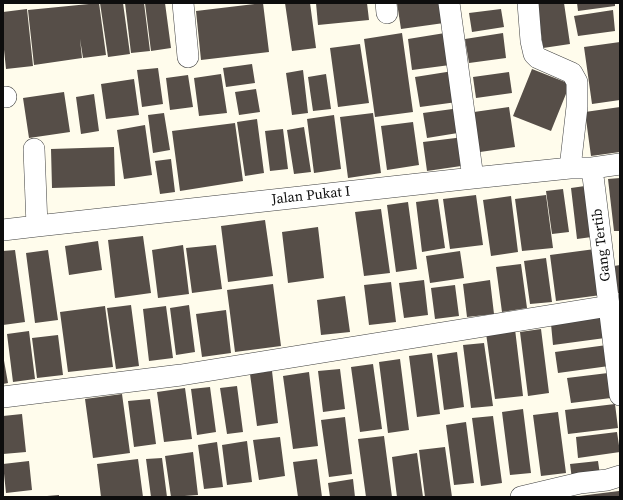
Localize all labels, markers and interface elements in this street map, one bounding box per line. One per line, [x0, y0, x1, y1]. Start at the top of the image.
street label: Jalan Pukat I [271, 184, 351, 208]
street label: Gang Tertib [589, 208, 615, 282]

